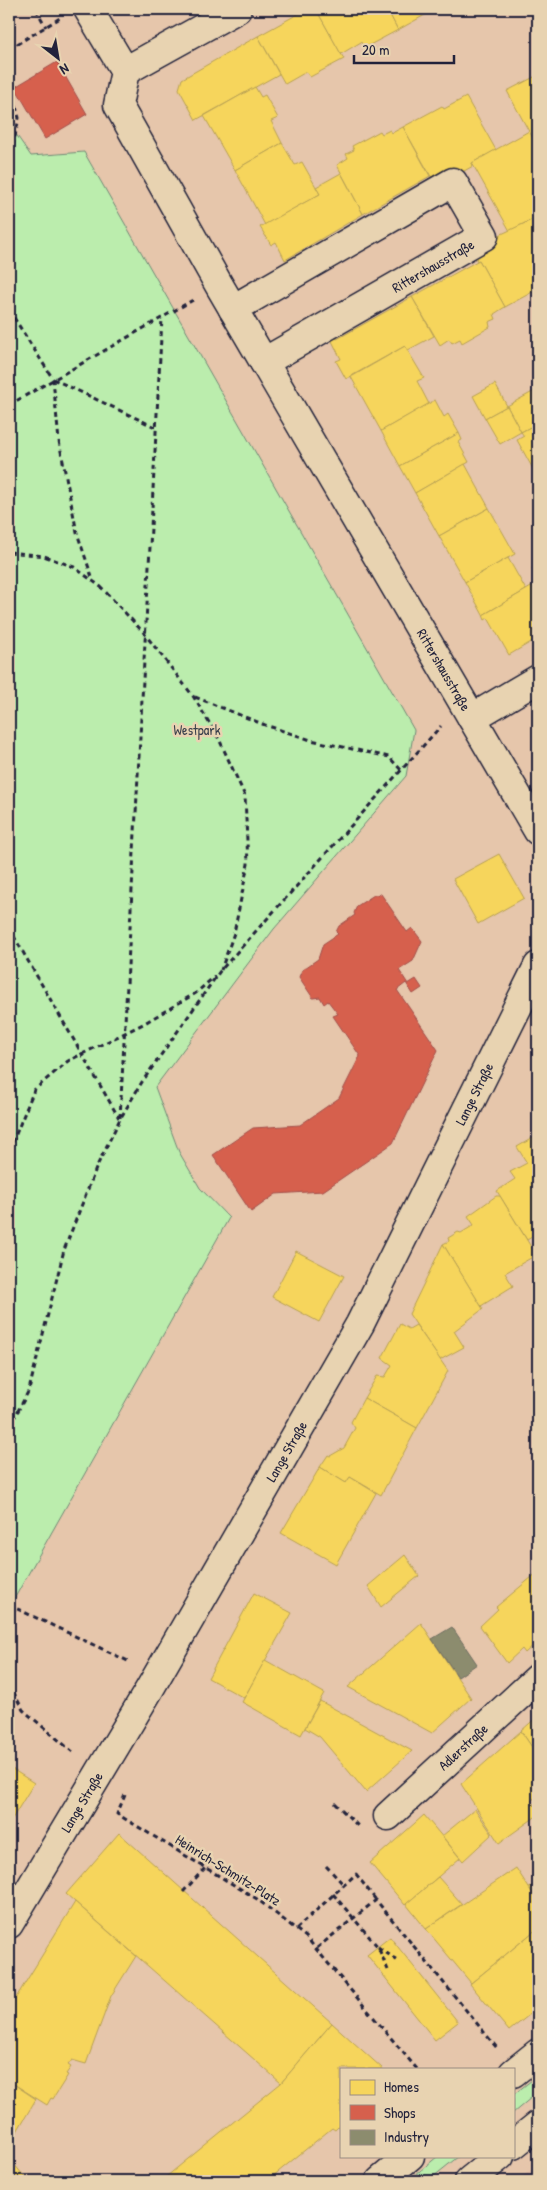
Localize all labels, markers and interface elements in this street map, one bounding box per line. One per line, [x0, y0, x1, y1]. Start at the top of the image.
north arrow [32, 32, 82, 82]
scale bar [354, 32, 454, 64]
text: 20 m [362, 39, 389, 60]
text: N [56, 60, 73, 80]
street label: Rittershausstraße [388, 234, 478, 298]
street label: Rittershausstraße [413, 625, 476, 714]
park label: Westpark [173, 720, 221, 740]
street label: Lange Straße [450, 1059, 498, 1128]
street label: Lange Straße [261, 1417, 311, 1485]
street label: Adlerstraße [434, 1719, 492, 1774]
street label: Lange Straße [56, 1768, 107, 1836]
street label: Heinrich-Schmitz-Platz [172, 1830, 284, 1910]
legend [340, 2068, 514, 2158]
text: Homes [384, 2076, 419, 2097]
text: Shops [384, 2102, 416, 2123]
text: Industry [384, 2126, 429, 2147]

